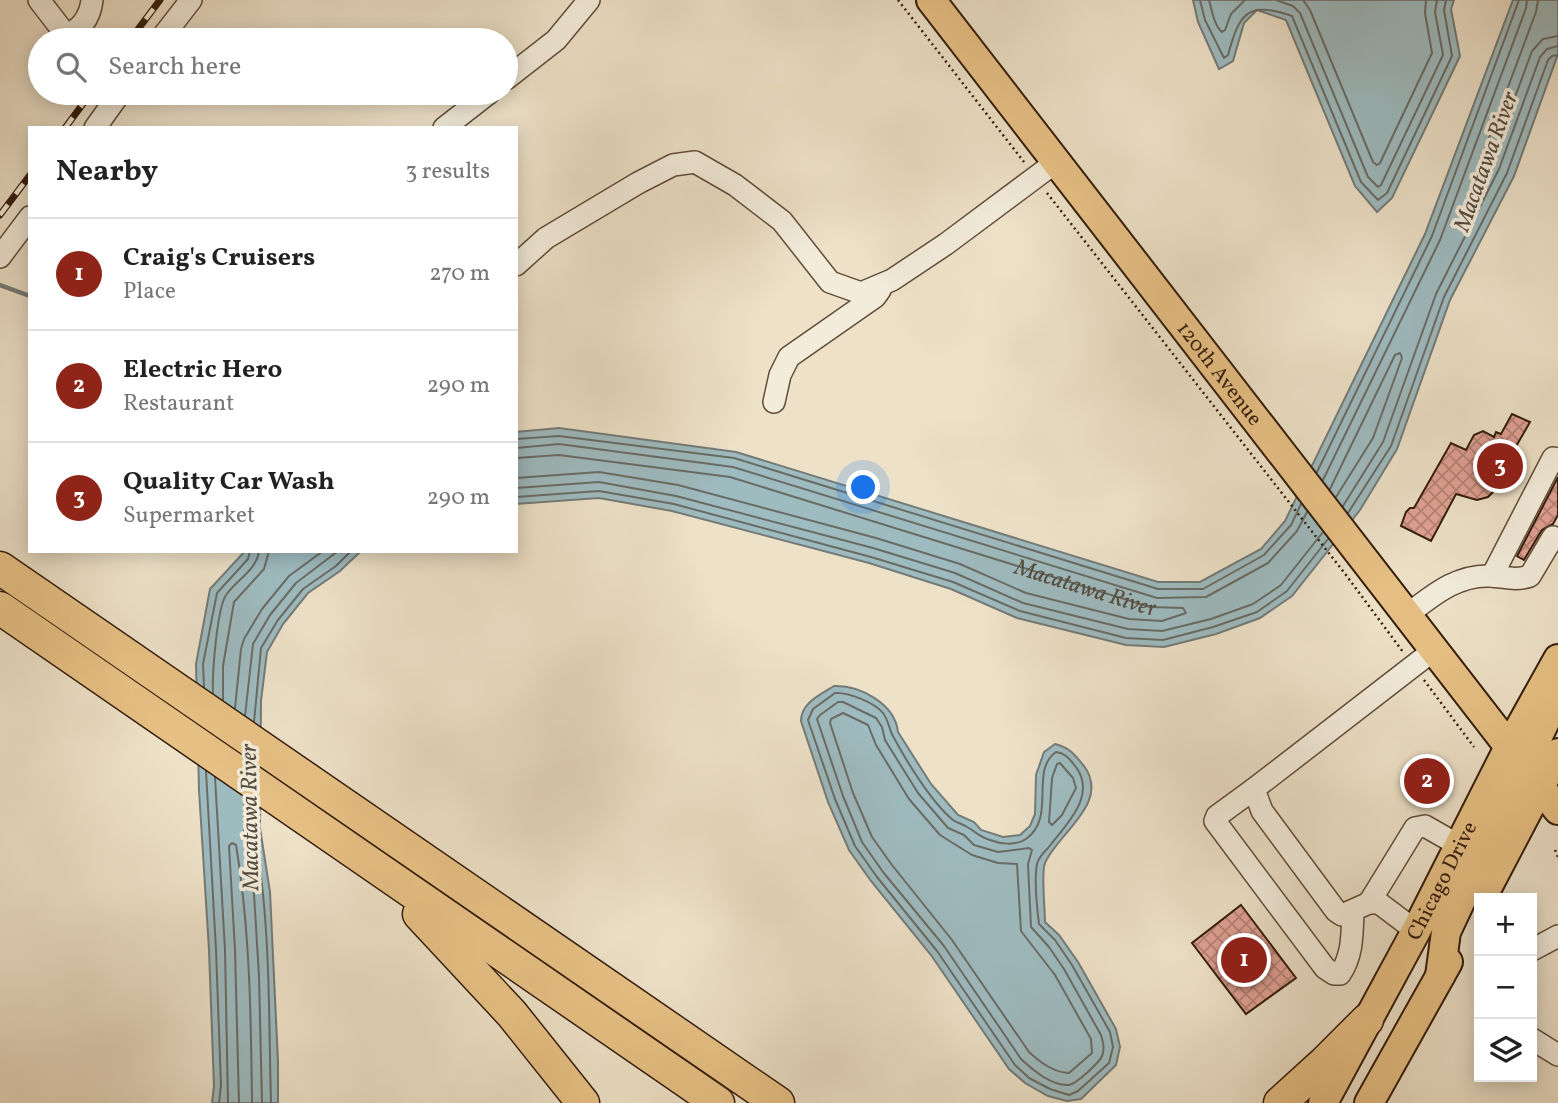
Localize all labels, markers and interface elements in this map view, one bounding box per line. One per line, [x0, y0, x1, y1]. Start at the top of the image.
search box [28, 28, 518, 105]
icon: search [52, 48, 90, 86]
text: Search here [108, 49, 241, 85]
water label: Macatawa River [1446, 87, 1527, 237]
text: Nearby [56, 151, 158, 193]
text: 3 results [405, 156, 490, 188]
text: Craig's Cruisers [123, 240, 315, 276]
text: 1 [74, 258, 84, 290]
text: 270 m [429, 258, 490, 290]
text: Place [123, 276, 176, 308]
street label: 120th Avenue [1169, 316, 1268, 432]
text: Electric Hero [123, 352, 282, 388]
text: 2 [73, 370, 85, 402]
text: 290 m [427, 370, 490, 402]
text: Restaurant [123, 388, 234, 420]
pin: 3 [1477, 440, 1523, 492]
text: Quality Car Wash [123, 464, 335, 500]
your location [846, 470, 880, 504]
text: 3 [73, 482, 85, 514]
text: 290 m [427, 482, 490, 514]
text: Supermarket [123, 500, 255, 532]
water label: Macatawa River [1009, 552, 1157, 625]
water label: Macatawa River [234, 743, 268, 892]
pin: 2 [1404, 755, 1450, 807]
street label: Chicago Drive [1401, 817, 1485, 946]
map controls [1474, 893, 1537, 1082]
button: + [1474, 893, 1537, 956]
pin: 1 [1221, 934, 1267, 986]
button: − [1474, 956, 1537, 1019]
button: layers [1474, 1019, 1537, 1082]

